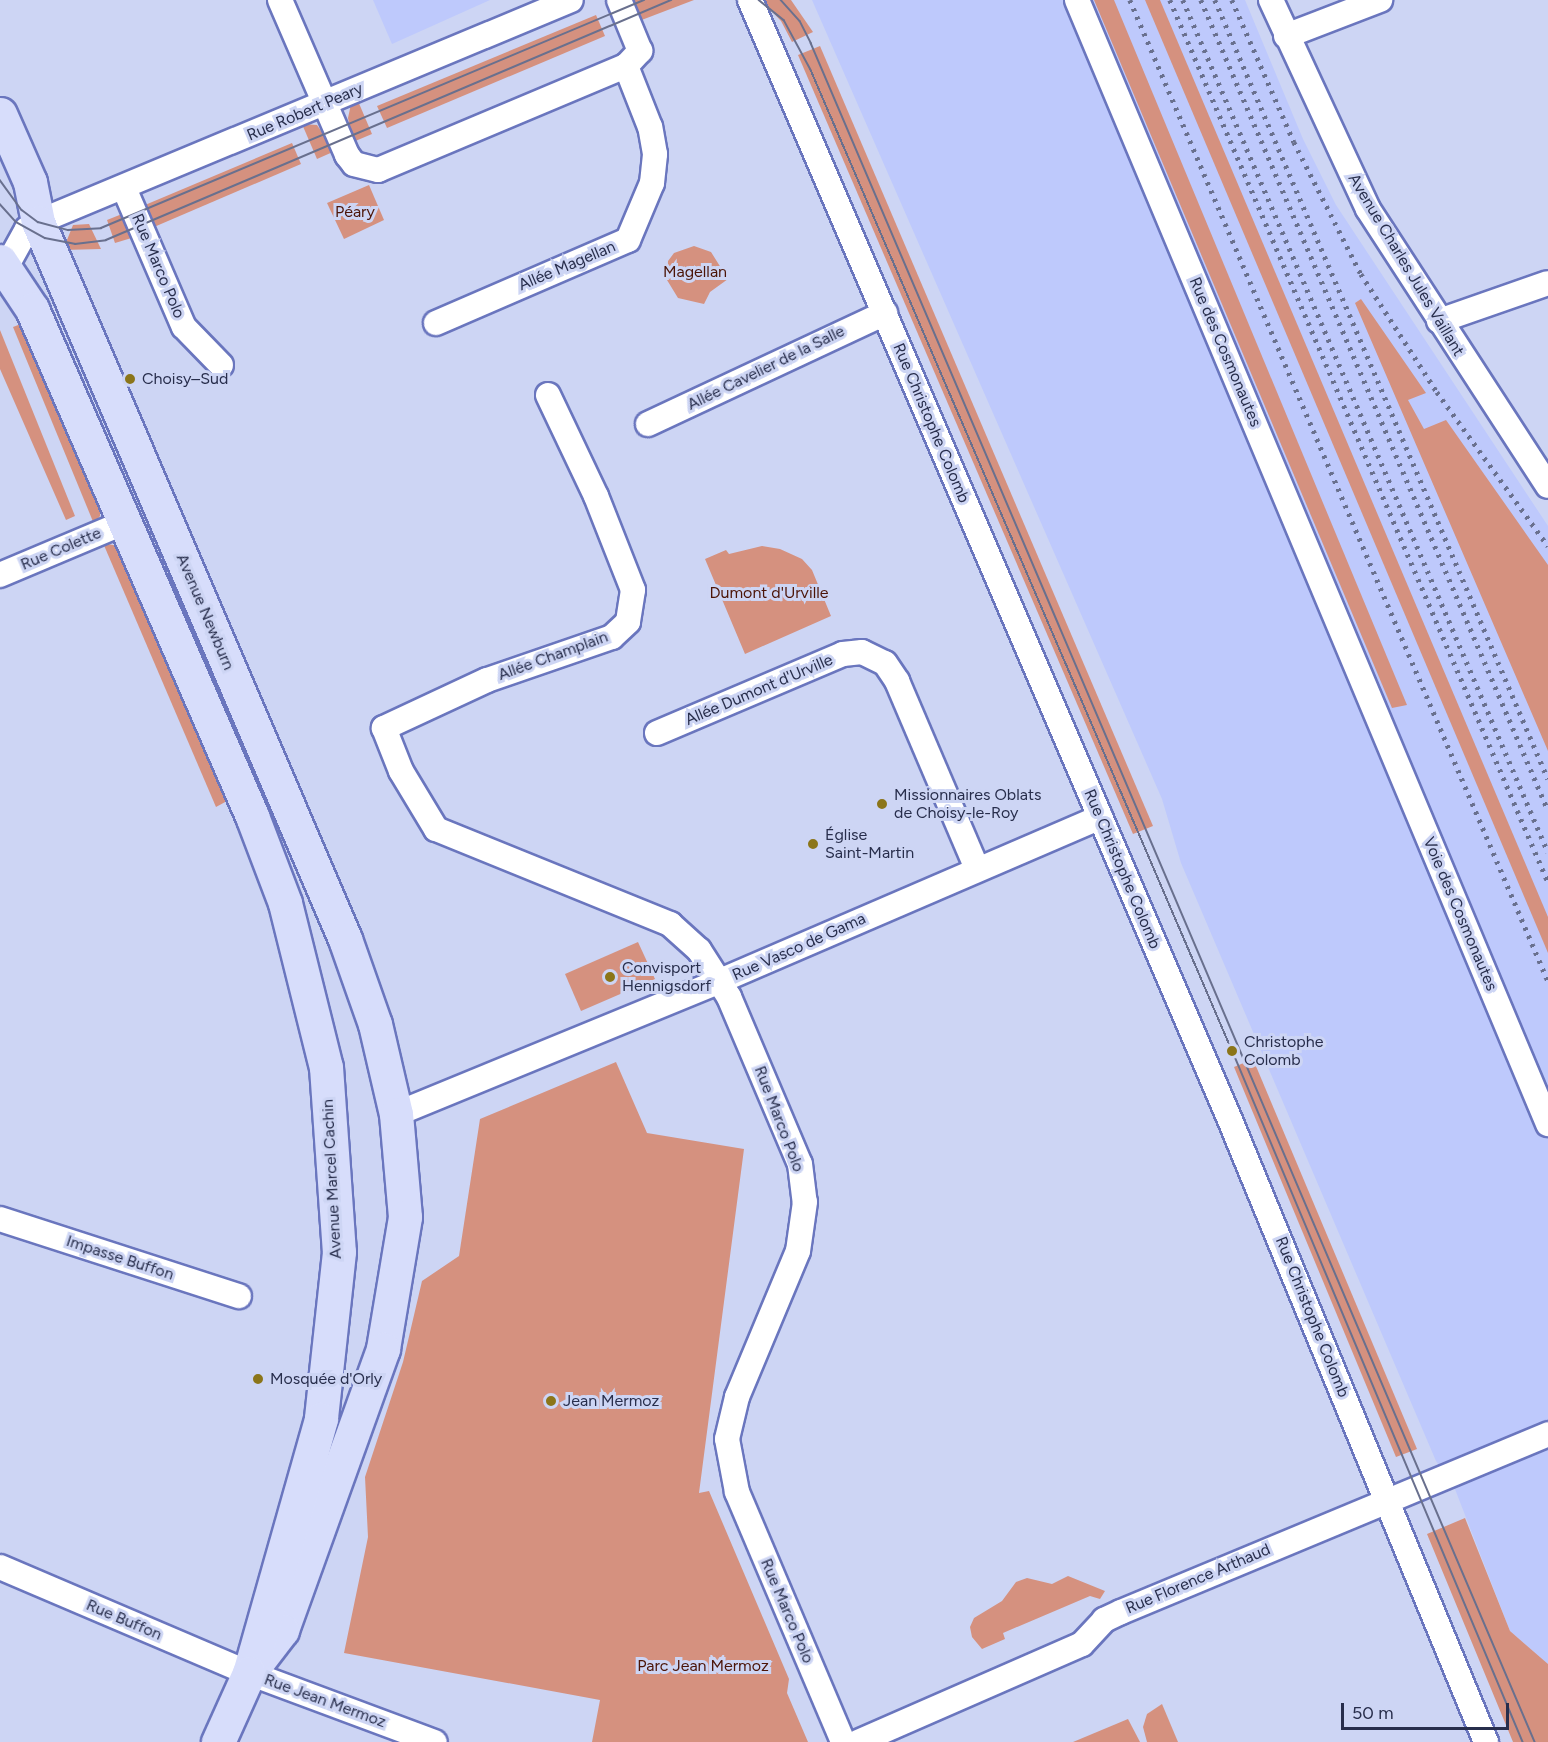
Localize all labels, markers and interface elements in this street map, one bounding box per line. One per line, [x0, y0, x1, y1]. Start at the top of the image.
street label: Rue Robert Peary [244, 79, 366, 145]
street label: Avenue Charles Jules Vaillant [1344, 170, 1468, 360]
park label: Péary [335, 202, 375, 222]
street label: Rue Marco Polo [127, 211, 189, 321]
street label: Allée Magellan [516, 237, 618, 295]
park label: Magellan [663, 262, 727, 282]
street label: Rue des Cosmonautes [1185, 274, 1265, 430]
street label: Allée Cavelier de la Salle [684, 322, 848, 414]
street label: Rue Christophe Colomb [889, 340, 973, 506]
place label: Choisy–Sud [142, 369, 228, 389]
marker: Choisy–Sud [123, 372, 137, 386]
street label: Rue Colette [18, 523, 104, 575]
street label: Avenue Newburn [172, 551, 238, 673]
park label: Dumont d'Urville [710, 583, 828, 603]
street label: Allée Champlain [496, 627, 610, 685]
street label: Allée Dumont d'Urville [682, 650, 836, 730]
place label: Missionnaires Oblats de Choisy-le-Roy [894, 785, 1041, 823]
street label: Rue Christophe Colomb [1080, 786, 1164, 952]
marker: Missionnaires Oblats de Choisy-le-Roy [875, 797, 889, 811]
place label: Église Saint-Martin [825, 825, 914, 863]
street label: Voie des Cosmonautes [1419, 834, 1501, 994]
marker: Église Saint-Martin [806, 837, 820, 851]
street label: Rue Vasco de Gama [729, 909, 869, 985]
place label: Convisport Hennigsdorf [622, 958, 711, 996]
marker: Convisport Hennigsdorf [603, 970, 617, 984]
place label: Christophe Colomb [1244, 1032, 1323, 1070]
marker: Christophe Colomb [1225, 1044, 1239, 1058]
street label: Rue Marco Polo [750, 1063, 808, 1175]
street label: Avenue Marcel Cachin [318, 1099, 346, 1259]
street label: Impasse Buffon [64, 1232, 176, 1284]
street label: Rue Christophe Colomb [1271, 1234, 1353, 1400]
place label: Mosquée d'Orly [270, 1369, 382, 1389]
marker: Mosquée d'Orly [251, 1372, 265, 1386]
place label: Jean Mermoz [563, 1391, 659, 1411]
marker: Jean Mermoz [544, 1394, 558, 1408]
street label: Rue Florence Arthaud [1123, 1540, 1273, 1618]
street label: Rue Marco Polo [756, 1556, 818, 1666]
street label: Rue Buffon [83, 1595, 165, 1645]
park label: Parc Jean Mermoz [637, 1656, 769, 1676]
street label: Rue Jean Mermoz [262, 1670, 388, 1732]
scale bar [1344, 1691, 1512, 1729]
text: 50 m [1352, 1702, 1394, 1724]

